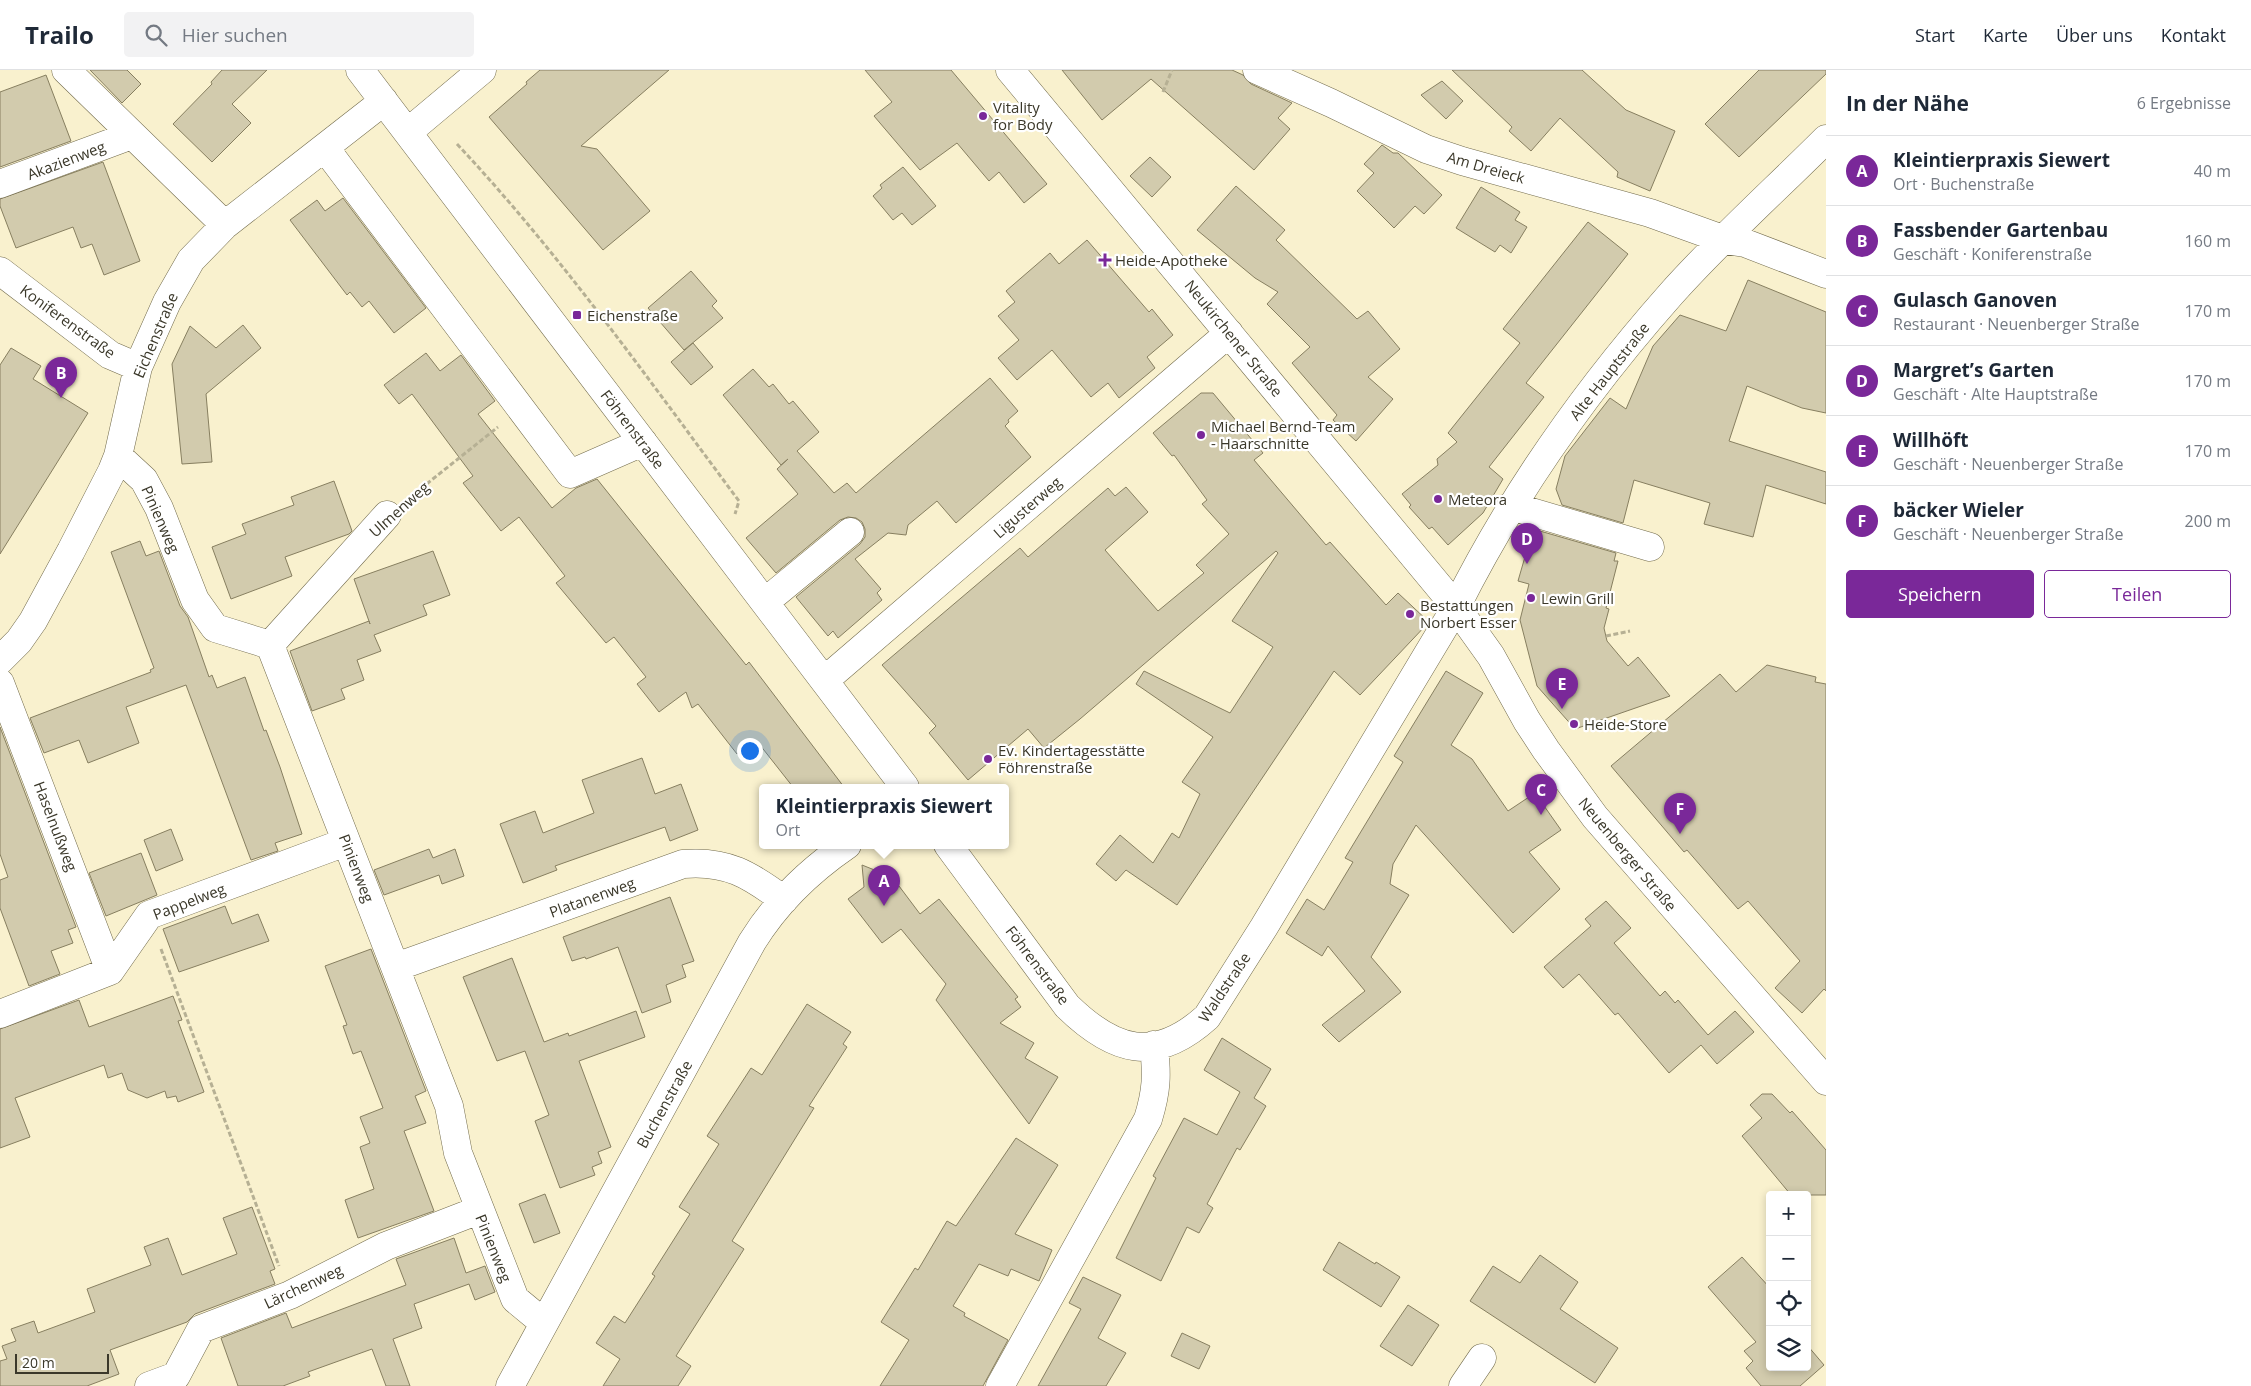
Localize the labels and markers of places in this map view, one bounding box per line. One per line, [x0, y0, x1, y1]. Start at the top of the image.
place label: Vitality for Body [993, 97, 1053, 134]
marker: Vitality for Body [977, 110, 989, 122]
place label: Heide-Apotheke [1115, 250, 1228, 270]
marker: Heide-Apotheke [1099, 254, 1111, 266]
place label: Eichenstraße [587, 305, 678, 325]
marker: Eichenstraße [571, 309, 583, 321]
pin: B [45, 357, 77, 398]
place label: Michael Bernd-Team - Haarschnitte [1211, 416, 1355, 453]
marker: Michael Bernd-Team - Haarschnitte [1195, 429, 1207, 441]
place label: Meteora [1448, 489, 1507, 509]
marker: Meteora [1432, 493, 1444, 505]
pin: D [1511, 523, 1543, 564]
place label: Lewin Grill [1541, 588, 1614, 608]
marker: Lewin Grill [1525, 592, 1537, 604]
place label: Bestattungen Norbert Esser [1420, 595, 1517, 632]
marker: Bestattungen Norbert Esser [1404, 608, 1416, 620]
pin: E [1546, 668, 1578, 709]
place label: Heide-Store [1584, 714, 1667, 734]
marker: Heide-Store [1568, 718, 1580, 730]
place label: Ev. Kindertagesstätte Föhrenstraße [998, 740, 1145, 777]
marker: Ev. Kindertagesstätte Föhrenstraße [982, 753, 994, 765]
pin: C [1525, 774, 1557, 815]
pin: F [1664, 793, 1696, 834]
pin: A [868, 865, 900, 906]

